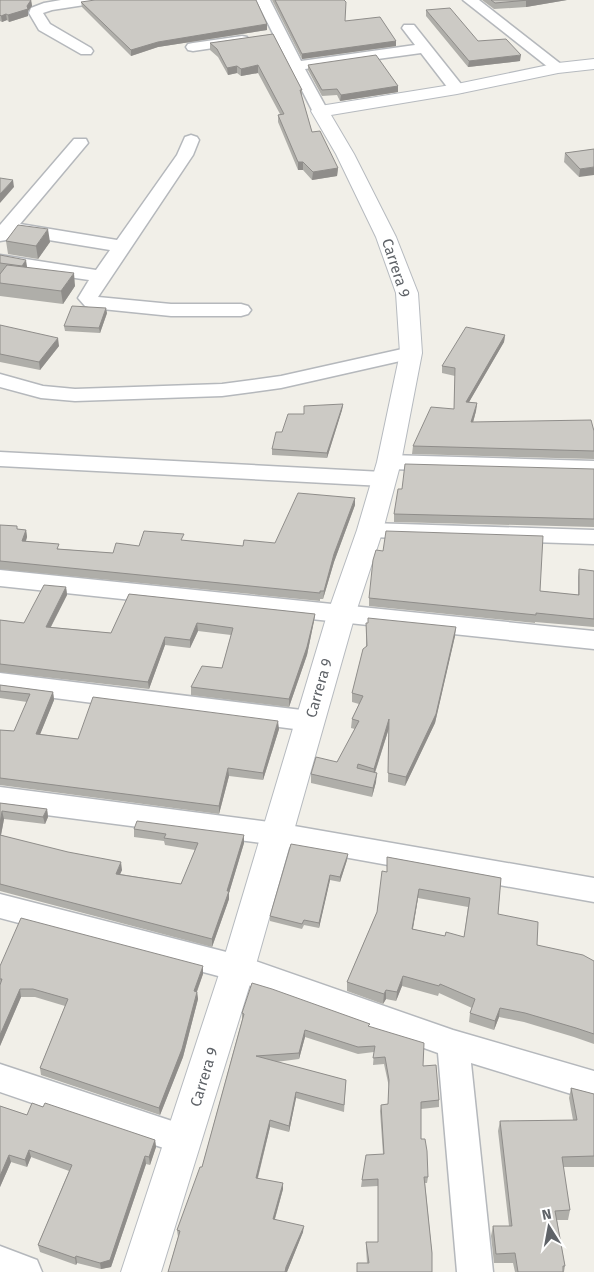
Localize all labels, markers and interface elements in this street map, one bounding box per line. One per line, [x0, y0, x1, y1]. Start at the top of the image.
street label: Carrera 9 [378, 236, 414, 300]
street label: Carrera 9 [302, 656, 336, 720]
street label: Carrera 9 [186, 1045, 222, 1109]
north arrow [524, 1202, 574, 1252]
text: N [540, 1205, 553, 1224]

